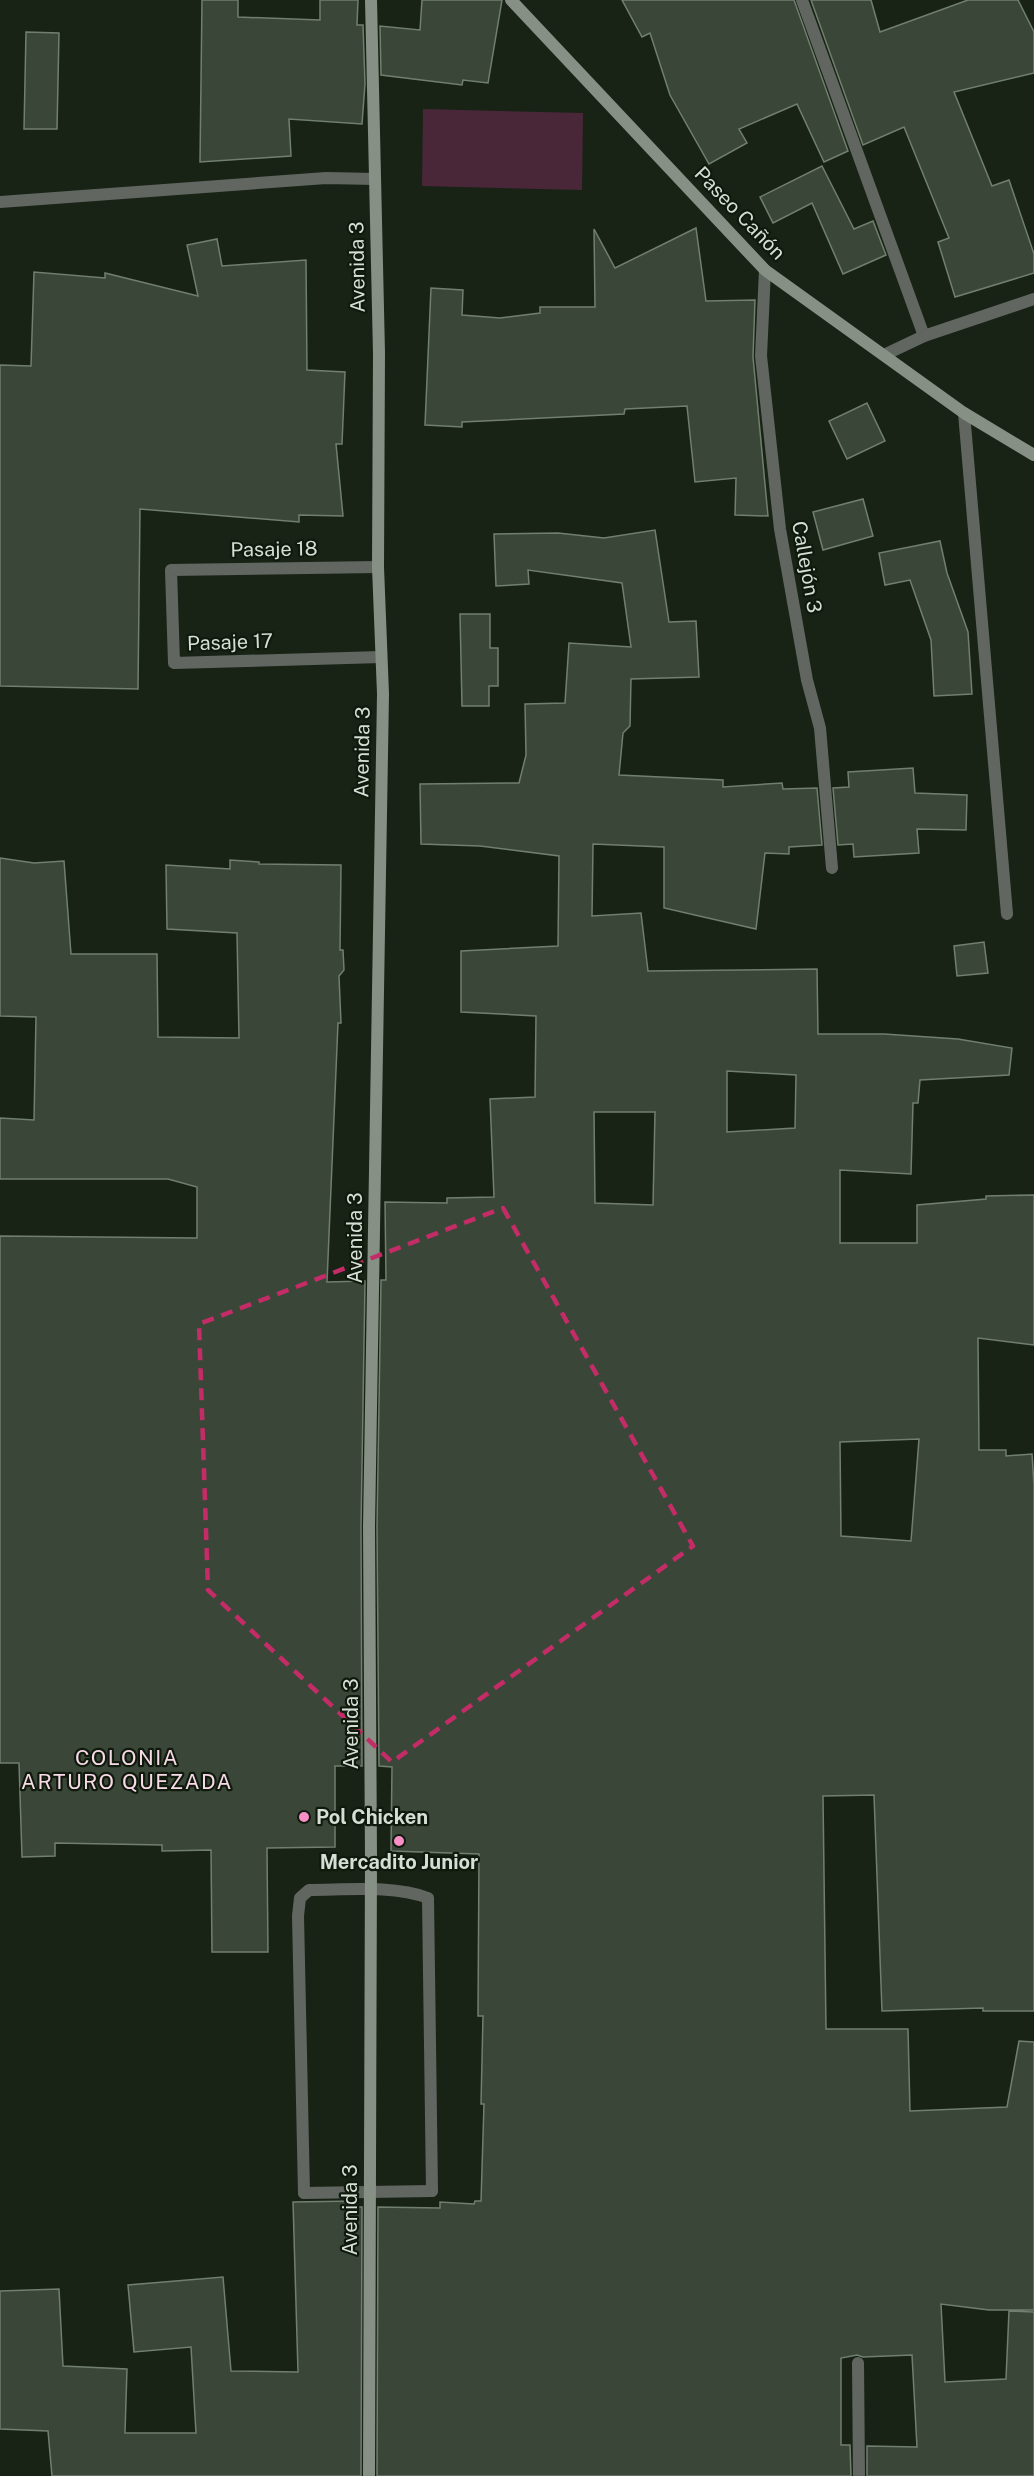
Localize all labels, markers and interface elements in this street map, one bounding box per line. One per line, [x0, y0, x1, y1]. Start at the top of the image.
street label: Paseo Cañón [690, 161, 790, 265]
street label: Avenida 3 [344, 221, 370, 313]
street label: Callejón 3 [787, 519, 827, 615]
street label: Pasaje 18 [230, 536, 318, 562]
street label: Pasaje 17 [187, 629, 273, 655]
street label: Avenida 3 [349, 706, 375, 798]
street label: Avenida 3 [343, 1192, 367, 1284]
street label: Avenida 3 [339, 1678, 363, 1770]
district label: COLONIA ARTURO QUEZADA [21, 1745, 233, 1794]
place label: Pol Chicken [316, 1805, 428, 1829]
marker: Pol Chicken [297, 1810, 311, 1824]
marker: Mercadito Junior [392, 1834, 406, 1848]
place label: Mercadito Junior [320, 1850, 478, 1874]
street label: Avenida 3 [338, 2164, 362, 2256]

